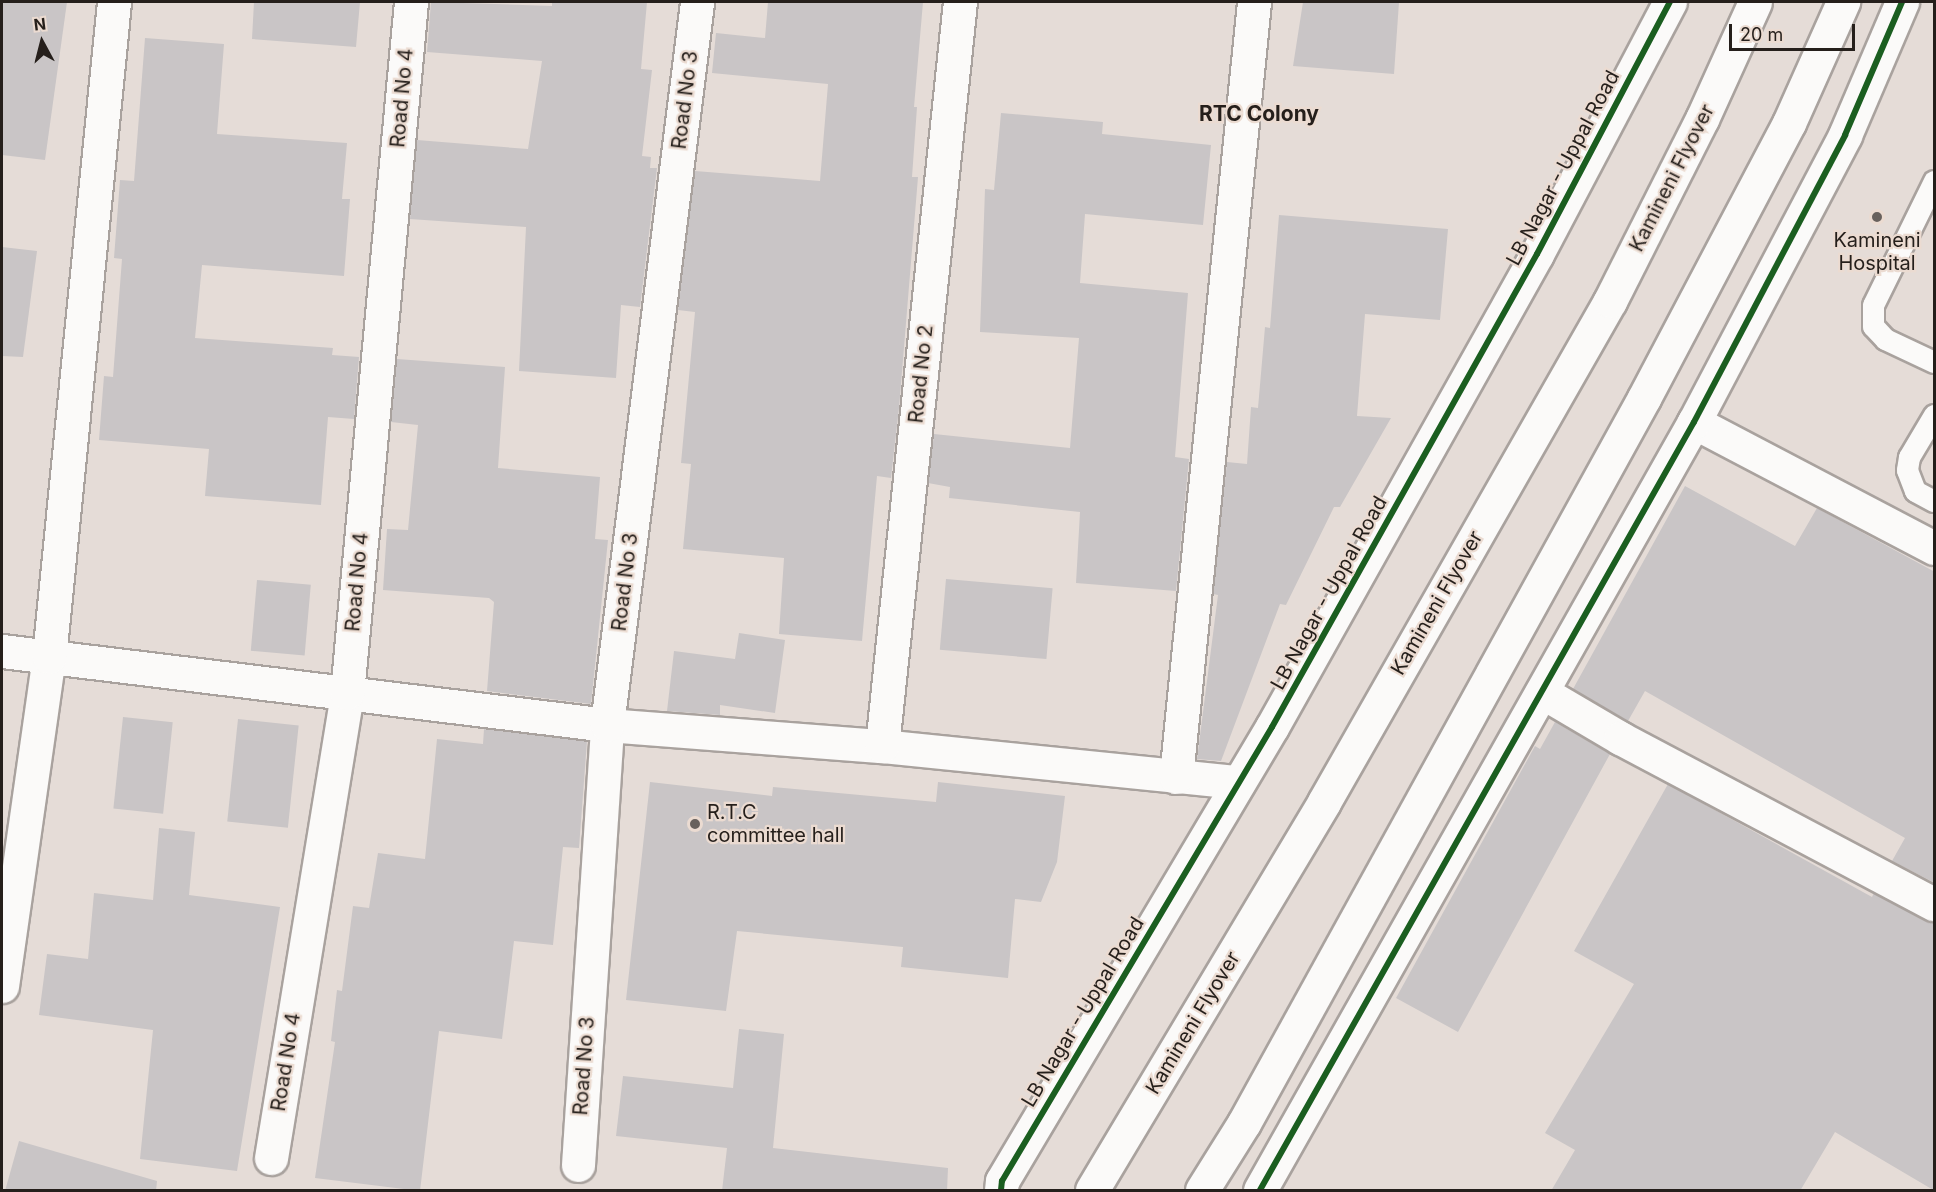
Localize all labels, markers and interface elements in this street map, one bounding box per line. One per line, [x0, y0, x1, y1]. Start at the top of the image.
north arrow [12, 12, 72, 72]
scale bar [1732, 12, 1858, 50]
text: N [33, 13, 47, 35]
text: 20 m [1740, 24, 1783, 45]
street label: Road No 4 [386, 47, 418, 149]
street label: Road No 3 [667, 49, 703, 151]
street label: LB Nagar - Uppal Road [1501, 66, 1625, 270]
street label: Kamineni Flyover [1625, 100, 1719, 256]
district label: RTC Colony [1199, 101, 1319, 127]
marker: Kamineni Hospital [1868, 208, 1886, 226]
place label: Kamineni Hospital [1833, 228, 1921, 275]
street label: Road No 2 [904, 324, 938, 424]
street label: LB Nagar - Uppal Road [1266, 492, 1392, 694]
street label: Kamineni Flyover [1386, 527, 1488, 679]
street label: Road No 4 [341, 531, 373, 633]
street label: Road No 3 [607, 531, 643, 633]
place label: R.T.C committee hall [707, 801, 844, 848]
marker: R.T.C committee hall [688, 817, 702, 831]
street label: LB Nagar - Uppal Road [1017, 913, 1149, 1111]
street label: Kamineni Flyover [1141, 947, 1245, 1099]
street label: Road No 4 [266, 1011, 306, 1113]
street label: Road No 3 [569, 1016, 599, 1116]

